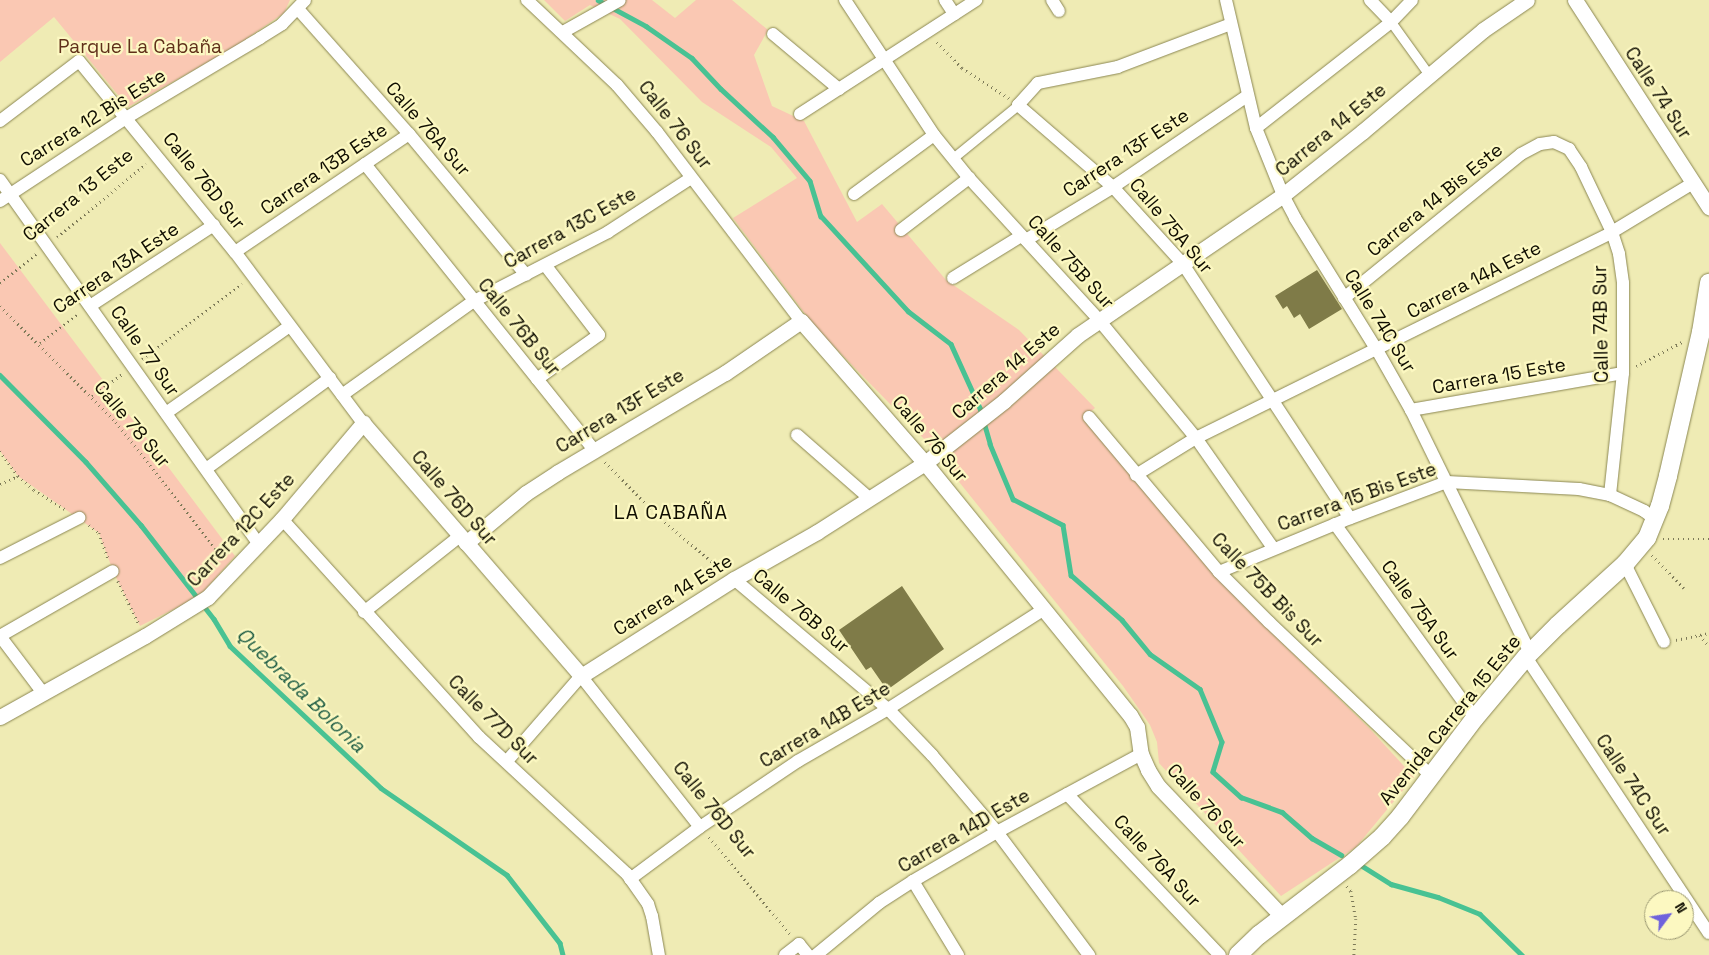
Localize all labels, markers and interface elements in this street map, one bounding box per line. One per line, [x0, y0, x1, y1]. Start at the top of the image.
park label: Parque La Cabaña [58, 36, 222, 58]
street label: Calle 74 Sur [1620, 43, 1696, 143]
street label: Carrera 12 Bis Este [16, 64, 170, 172]
street label: Calle 76 Sur [633, 76, 717, 174]
street label: Calle 76A Sur [381, 77, 475, 181]
street label: Carrera 14 Este [1271, 78, 1391, 182]
street label: Carrera 13F Este [1059, 104, 1193, 202]
street label: Carrera 13B Este [256, 118, 392, 220]
street label: Calle 76D Sur [158, 128, 250, 234]
street label: Carrera 14 Bis Este [1363, 138, 1507, 262]
street label: Carrera 13 Este [18, 144, 138, 246]
street label: Calle 75A Sur [1124, 173, 1218, 279]
street label: Carrera 13C Este [500, 182, 640, 274]
street label: Calle 75B Sur [1023, 210, 1119, 314]
street label: Carrera 13A Este [49, 217, 183, 319]
street label: Carrera 14A Este [1403, 236, 1545, 324]
street label: Calle 74C Sur [1339, 265, 1421, 377]
street label: Calle 74B Sur [1589, 265, 1613, 383]
street label: Calle 76B Sur [473, 274, 565, 380]
street label: Calle 77 Sur [105, 301, 185, 401]
street label: Carrera 14 Este [947, 318, 1065, 424]
street label: Carrera 15 Este [1430, 353, 1568, 399]
street label: Carrera 13F Este [552, 364, 688, 458]
street label: Calle 78 Sur [89, 376, 175, 472]
street label: Calle 76 Sur [887, 391, 973, 487]
street label: Calle 76D Sur [406, 446, 502, 550]
street label: Carrera 15 Bis Este [1274, 458, 1440, 536]
street label: Carrera 12C Este [182, 468, 300, 592]
district label: LA CABAÑA [613, 500, 729, 524]
street label: Calle 75B Bis Sur [1206, 528, 1328, 652]
street label: Carrera 14 Este [609, 549, 737, 641]
street label: Calle 75A Sur [1376, 556, 1464, 664]
street label: Calle 76B Sur [748, 564, 854, 658]
water label: Quebrada Bolonia [232, 622, 370, 758]
street label: Avenida Carrera 15 Este [1374, 630, 1526, 810]
street label: Calle 77D Sur [443, 670, 543, 770]
street label: Carrera 14B Este [756, 677, 894, 773]
street label: Calle 74C Sur [1591, 730, 1675, 840]
street label: Calle 76D Sur [668, 757, 760, 863]
street label: Calle 76 Sur [1162, 759, 1250, 853]
street label: Carrera 14D Este [894, 784, 1034, 878]
street label: Calle 76A Sur [1108, 810, 1206, 912]
north arrow [1644, 890, 1694, 940]
text: N [1671, 899, 1691, 916]

